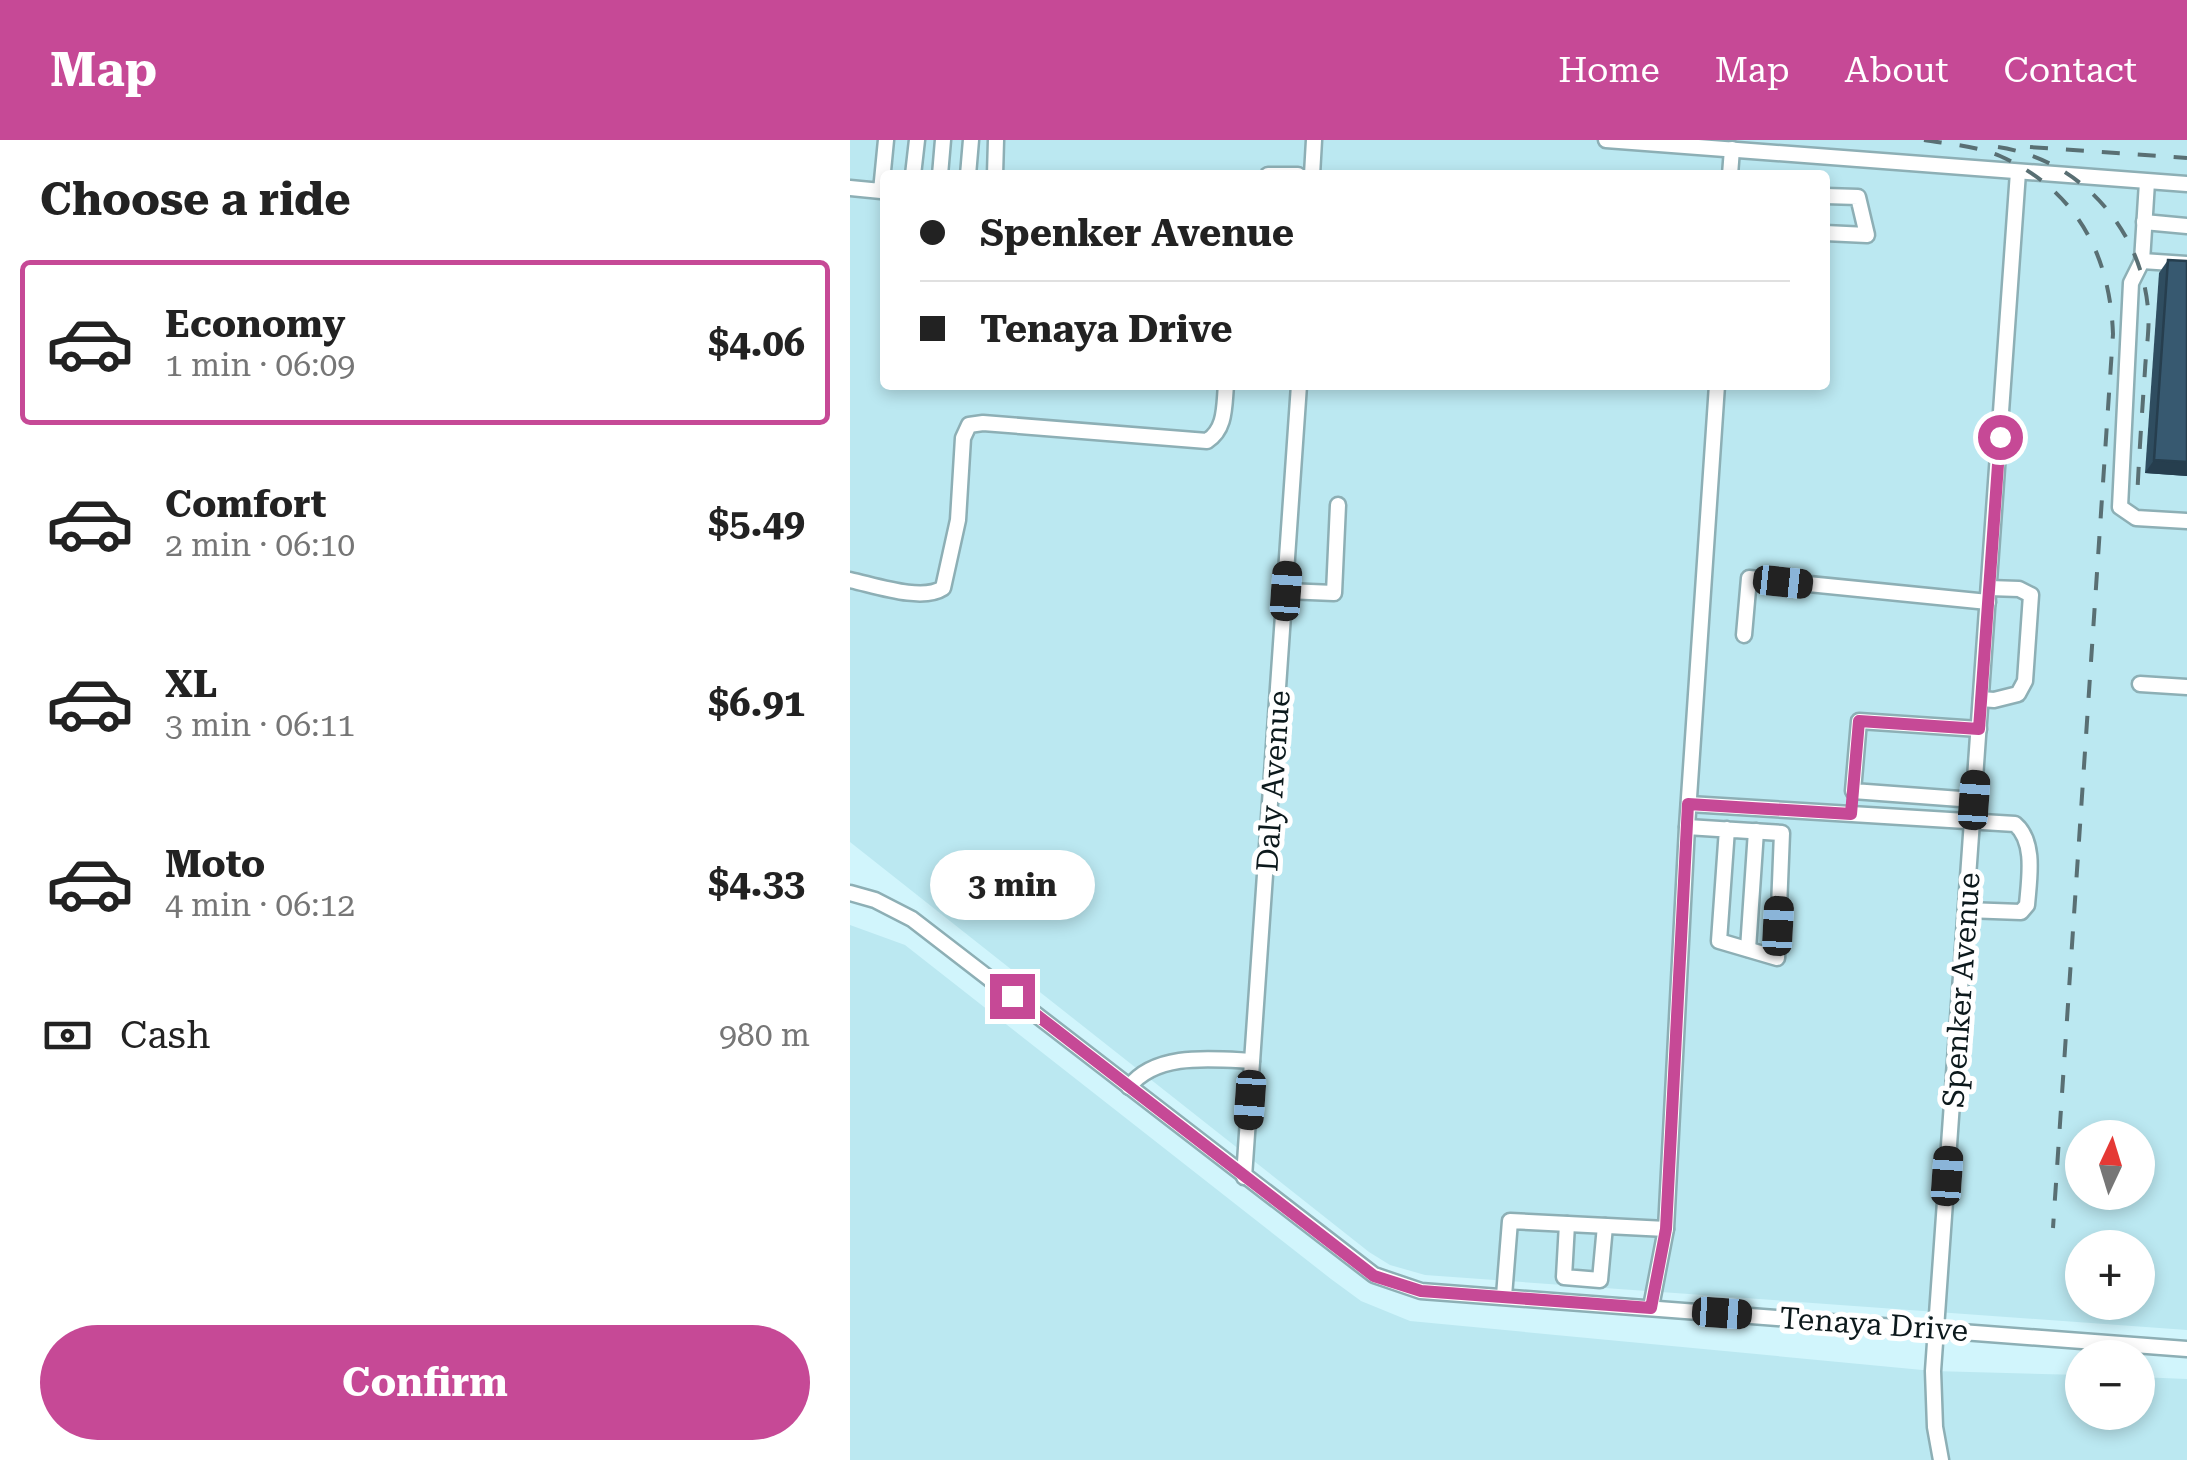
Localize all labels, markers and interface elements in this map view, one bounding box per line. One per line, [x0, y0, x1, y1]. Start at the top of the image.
text: Map [50, 42, 157, 98]
text: Home [1558, 50, 1660, 91]
text: Map [1715, 50, 1790, 91]
text: About [1845, 50, 1949, 91]
text: Contact [2004, 50, 2137, 91]
text: Choose a ride [40, 173, 351, 226]
text: Spenker Avenue [980, 211, 1294, 255]
icon: car [45, 298, 135, 388]
text: Economy [165, 302, 345, 346]
text: Tenaya Drive [980, 307, 1233, 351]
text: $4.06 [708, 321, 805, 365]
text: 1 min · 06:09 [165, 346, 355, 384]
route start [1978, 415, 2023, 460]
icon: car [45, 478, 135, 568]
text: Comfort [165, 482, 326, 526]
text: $5.49 [708, 501, 805, 545]
text: 2 min · 06:10 [165, 526, 355, 564]
car [1269, 560, 1303, 622]
car [1752, 564, 1814, 600]
icon: car [45, 658, 135, 748]
text: XL [165, 662, 217, 706]
text: $6.91 [708, 681, 805, 725]
street label: Daly Avenue [1249, 689, 1297, 873]
text: 3 min · 06:11 [165, 706, 355, 744]
car [1957, 769, 1991, 831]
icon: car [45, 838, 135, 928]
text: Moto [165, 842, 265, 886]
callout: 3 min [930, 851, 1094, 921]
text: $4.33 [708, 861, 805, 905]
text: 3 min [968, 866, 1057, 904]
street label: Spenker Avenue [1935, 871, 1987, 1109]
text: 4 min · 06:12 [165, 886, 355, 924]
car [1761, 895, 1795, 957]
route end [990, 974, 1035, 1019]
icon: cash [40, 1008, 95, 1063]
text: Cash [120, 1013, 210, 1057]
text: 980 m [719, 1016, 810, 1054]
car [1233, 1069, 1267, 1131]
north arrow [2065, 1120, 2155, 1210]
map controls [2065, 1120, 2155, 1430]
car [1930, 1145, 1964, 1207]
button: + [2065, 1230, 2155, 1320]
car [1691, 1296, 1753, 1330]
street label: Tenaya Drive [1779, 1300, 1969, 1348]
button: Confirm [40, 1325, 810, 1440]
button: − [2065, 1340, 2155, 1430]

